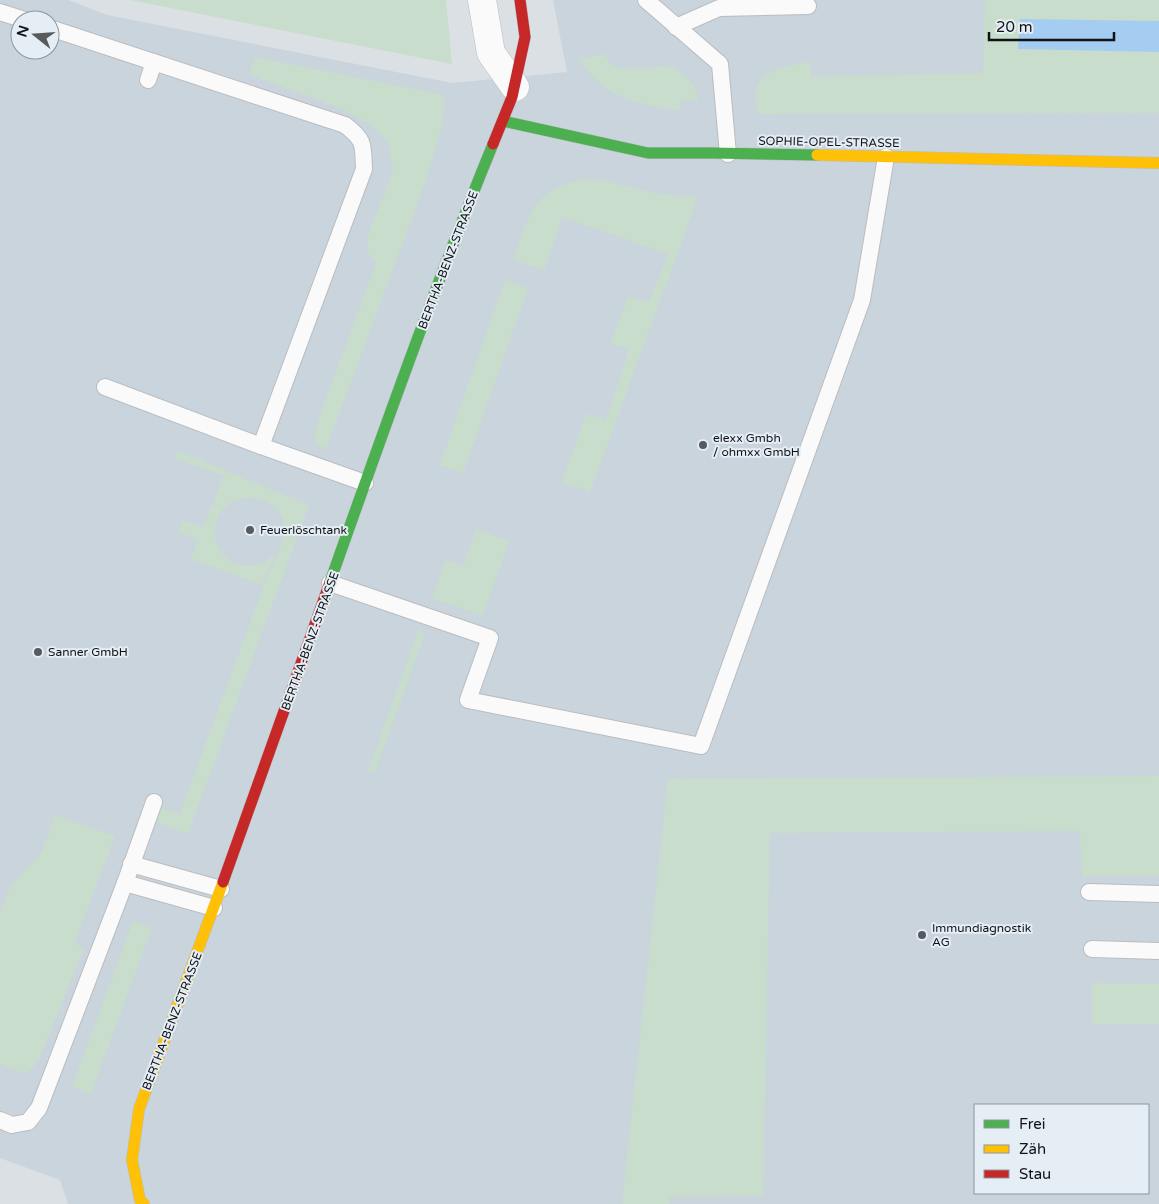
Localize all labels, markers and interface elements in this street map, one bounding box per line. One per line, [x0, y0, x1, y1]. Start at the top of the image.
north arrow [10, 10, 60, 60]
scale bar [989, 10, 1114, 42]
text: 20 m [996, 18, 1033, 36]
text: N [13, 23, 33, 39]
street label: SOPHIE-OPEL-STRASSE [758, 134, 900, 150]
street label: BERTHA-BENZ-STRASSE [415, 189, 481, 331]
place label: elexx Gmbh / ohmxx GmbH [713, 431, 800, 459]
marker: elexx Gmbh / ohmxx GmbH [697, 439, 709, 451]
place label: Feuerlöschtank [260, 523, 348, 537]
marker: Feuerlöschtank [244, 524, 256, 536]
street label: BERTHA-BENZ-STRASSE [278, 569, 342, 712]
place label: Sanner GmbH [48, 645, 128, 659]
marker: Sanner GmbH [32, 646, 44, 658]
place label: Immundiagnostik AG [932, 921, 1032, 949]
marker: Immundiagnostik AG [916, 929, 928, 941]
street label: BERTHA-BENZ-STRASSE [139, 950, 205, 1092]
legend [974, 1104, 1149, 1194]
text: Frei [1019, 1115, 1045, 1133]
text: Zäh [1019, 1140, 1046, 1158]
text: Stau [1019, 1165, 1051, 1183]

